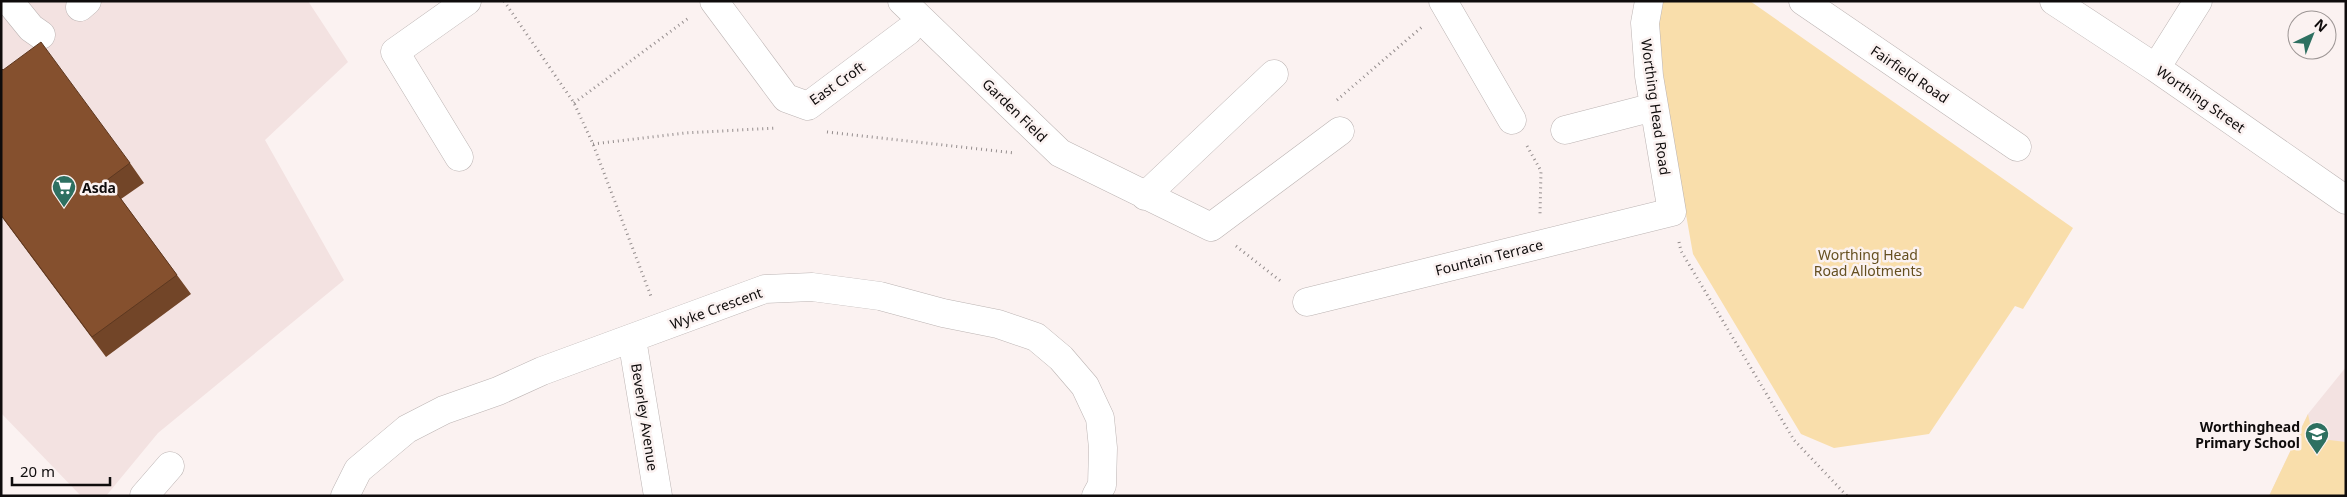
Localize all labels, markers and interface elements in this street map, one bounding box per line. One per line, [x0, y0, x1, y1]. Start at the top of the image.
north arrow [2287, 10, 2337, 60]
text: N [2311, 14, 2332, 36]
street label: Worthing Head Road [1637, 38, 1675, 176]
street label: Fairfield Road [1867, 41, 1953, 107]
street label: East Croft [805, 57, 869, 109]
street label: Worthing Street [2153, 61, 2249, 137]
street label: Garden Field [978, 74, 1052, 146]
supermarket icon: Asda [51, 174, 77, 208]
place label: Asda [82, 178, 116, 197]
street label: Fountain Terrace [1433, 234, 1545, 280]
park label: Worthing Head Road Allotments [1814, 245, 1922, 280]
street label: Wyke Crescent [667, 283, 765, 333]
street label: Beverley Avenue [627, 362, 663, 472]
place label: Worthinghead Primary School [2195, 417, 2300, 452]
school or university icon: Worthinghead Primary School [2304, 421, 2330, 455]
scale bar [12, 454, 110, 486]
text: 20 m [20, 461, 55, 481]

